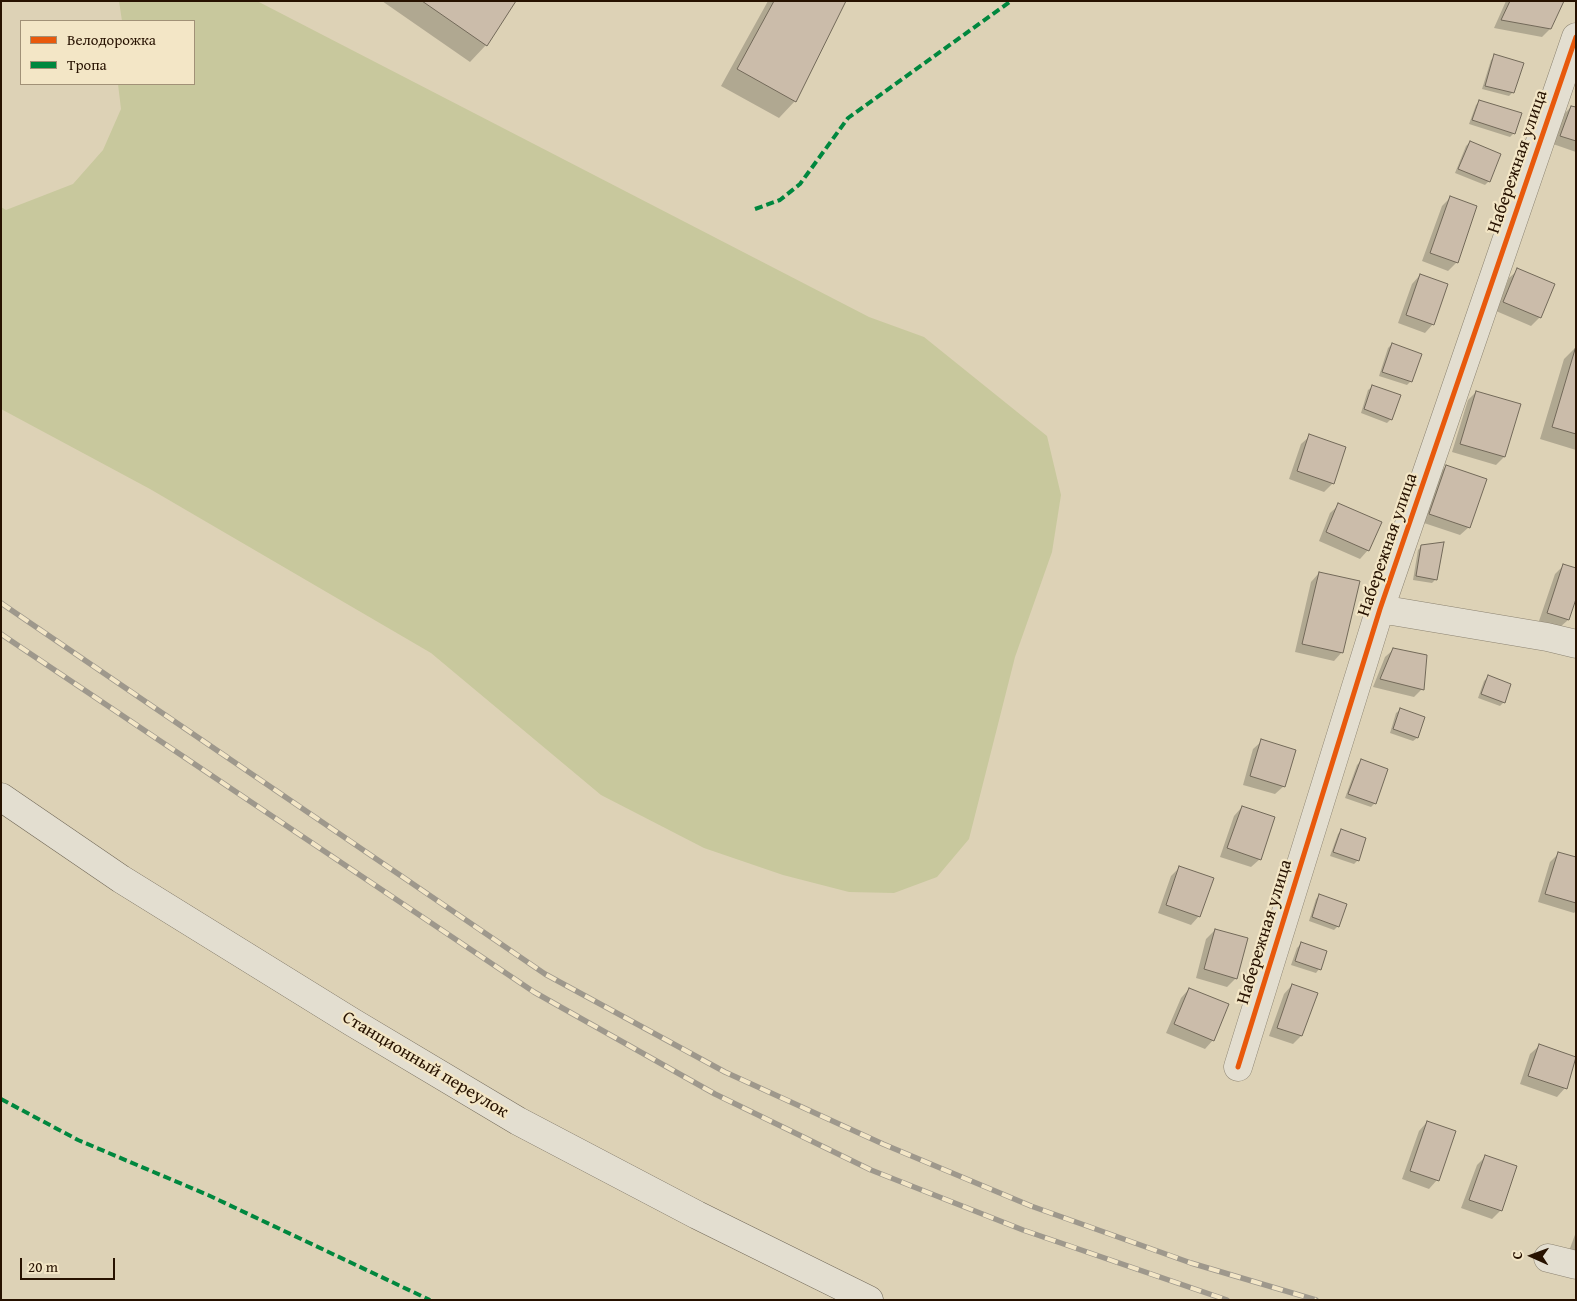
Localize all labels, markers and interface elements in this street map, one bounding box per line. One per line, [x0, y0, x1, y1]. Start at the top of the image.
legend [20, 20, 195, 85]
text: Велодорожка [67, 29, 156, 50]
text: Тропа [67, 54, 107, 75]
street label: Набережная улица [1483, 87, 1553, 237]
street label: Набережная улица [1353, 470, 1423, 620]
street label: Набережная улица [1233, 857, 1297, 1007]
street label: Станционный переулок [338, 1007, 512, 1123]
north arrow [1507, 1231, 1557, 1281]
scale bar [22, 1248, 118, 1280]
text: С [1507, 1251, 1527, 1260]
text: 20 m [28, 1256, 58, 1277]

